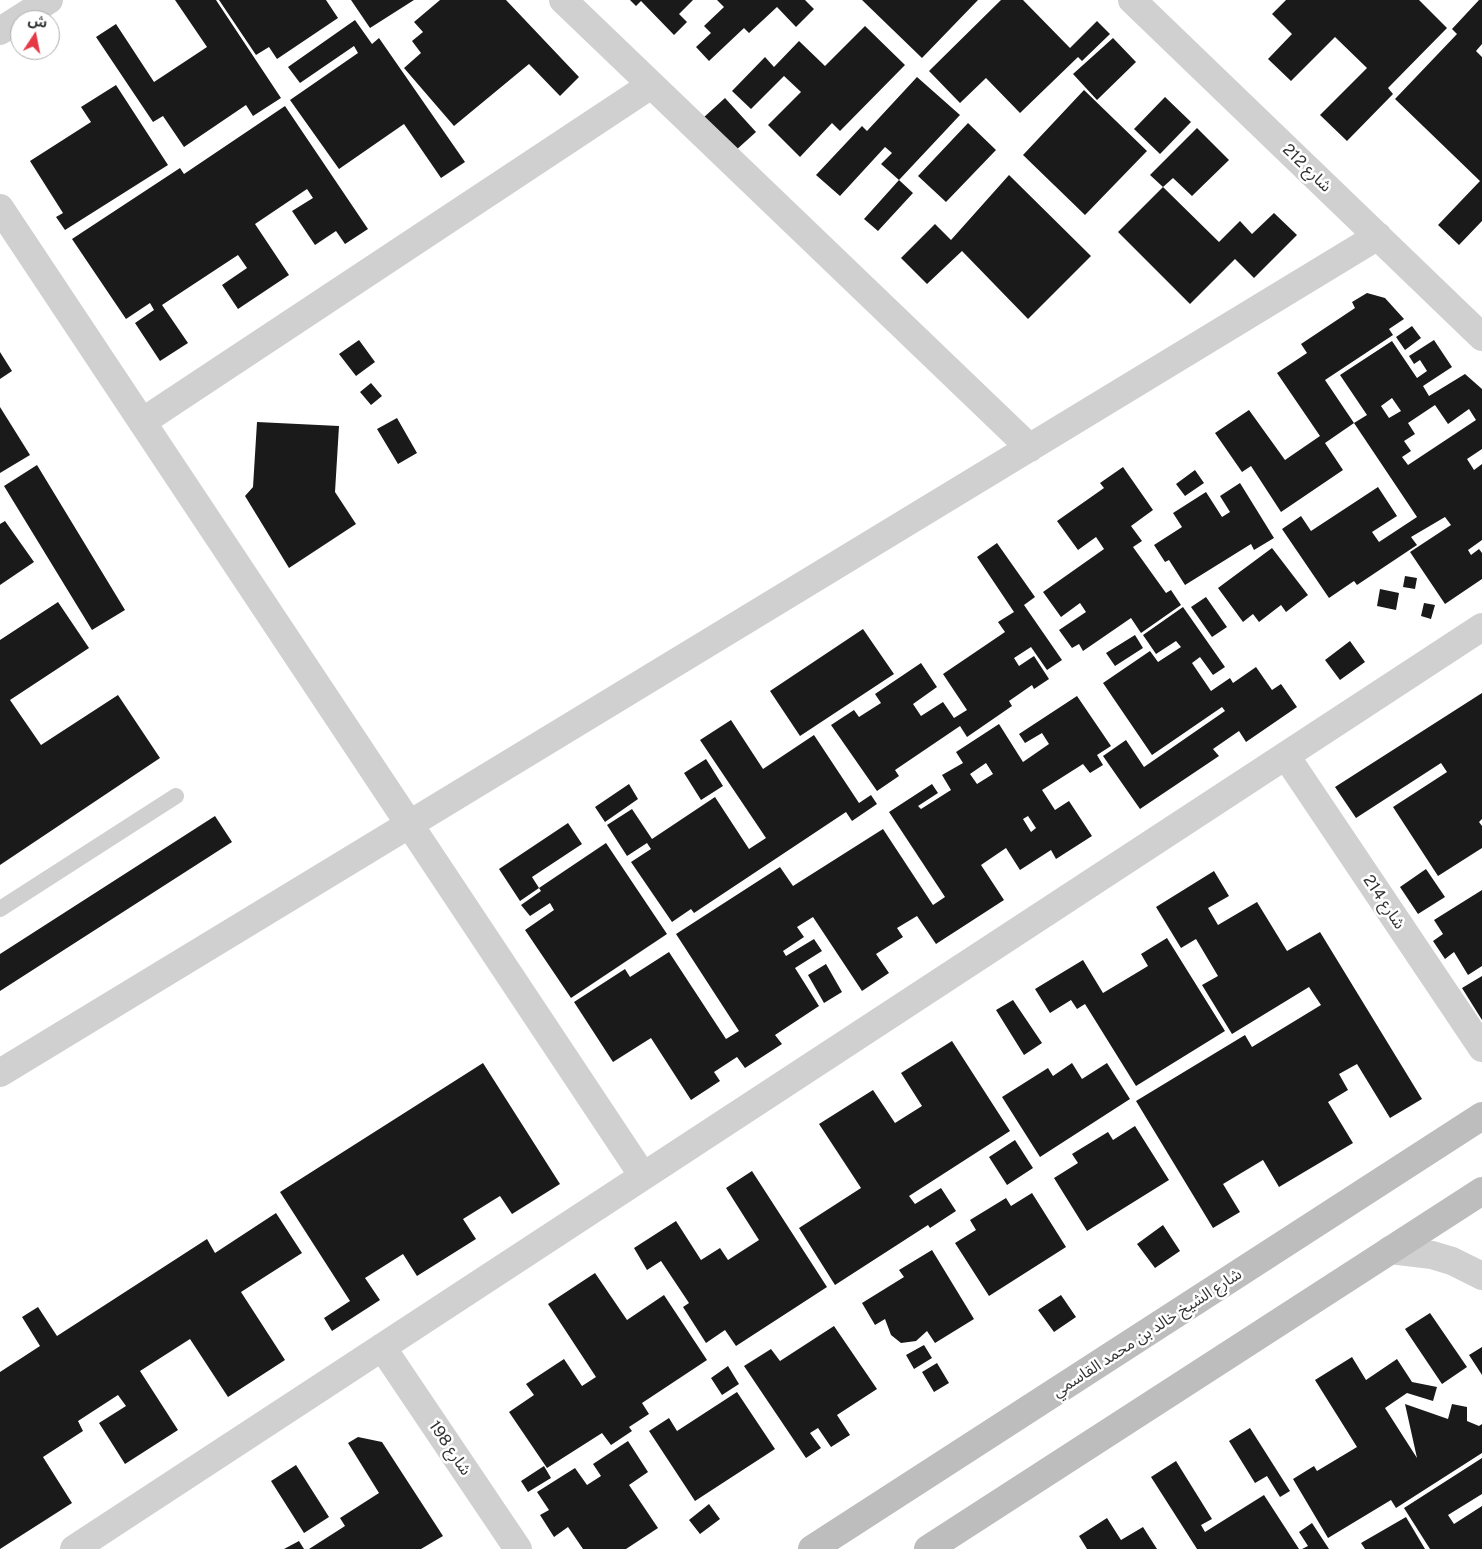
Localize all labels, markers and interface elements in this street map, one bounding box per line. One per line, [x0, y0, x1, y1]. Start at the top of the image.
north arrow [10, 10, 60, 60]
text: ش [27, 12, 49, 31]
street label: 212 شارع [1279, 140, 1335, 196]
street label: 214 شارع [1359, 871, 1409, 933]
street label: شارع الشيخ خالد بن محمد القاسمي [1049, 1265, 1245, 1401]
street label: شارع 198 [425, 1417, 475, 1479]

